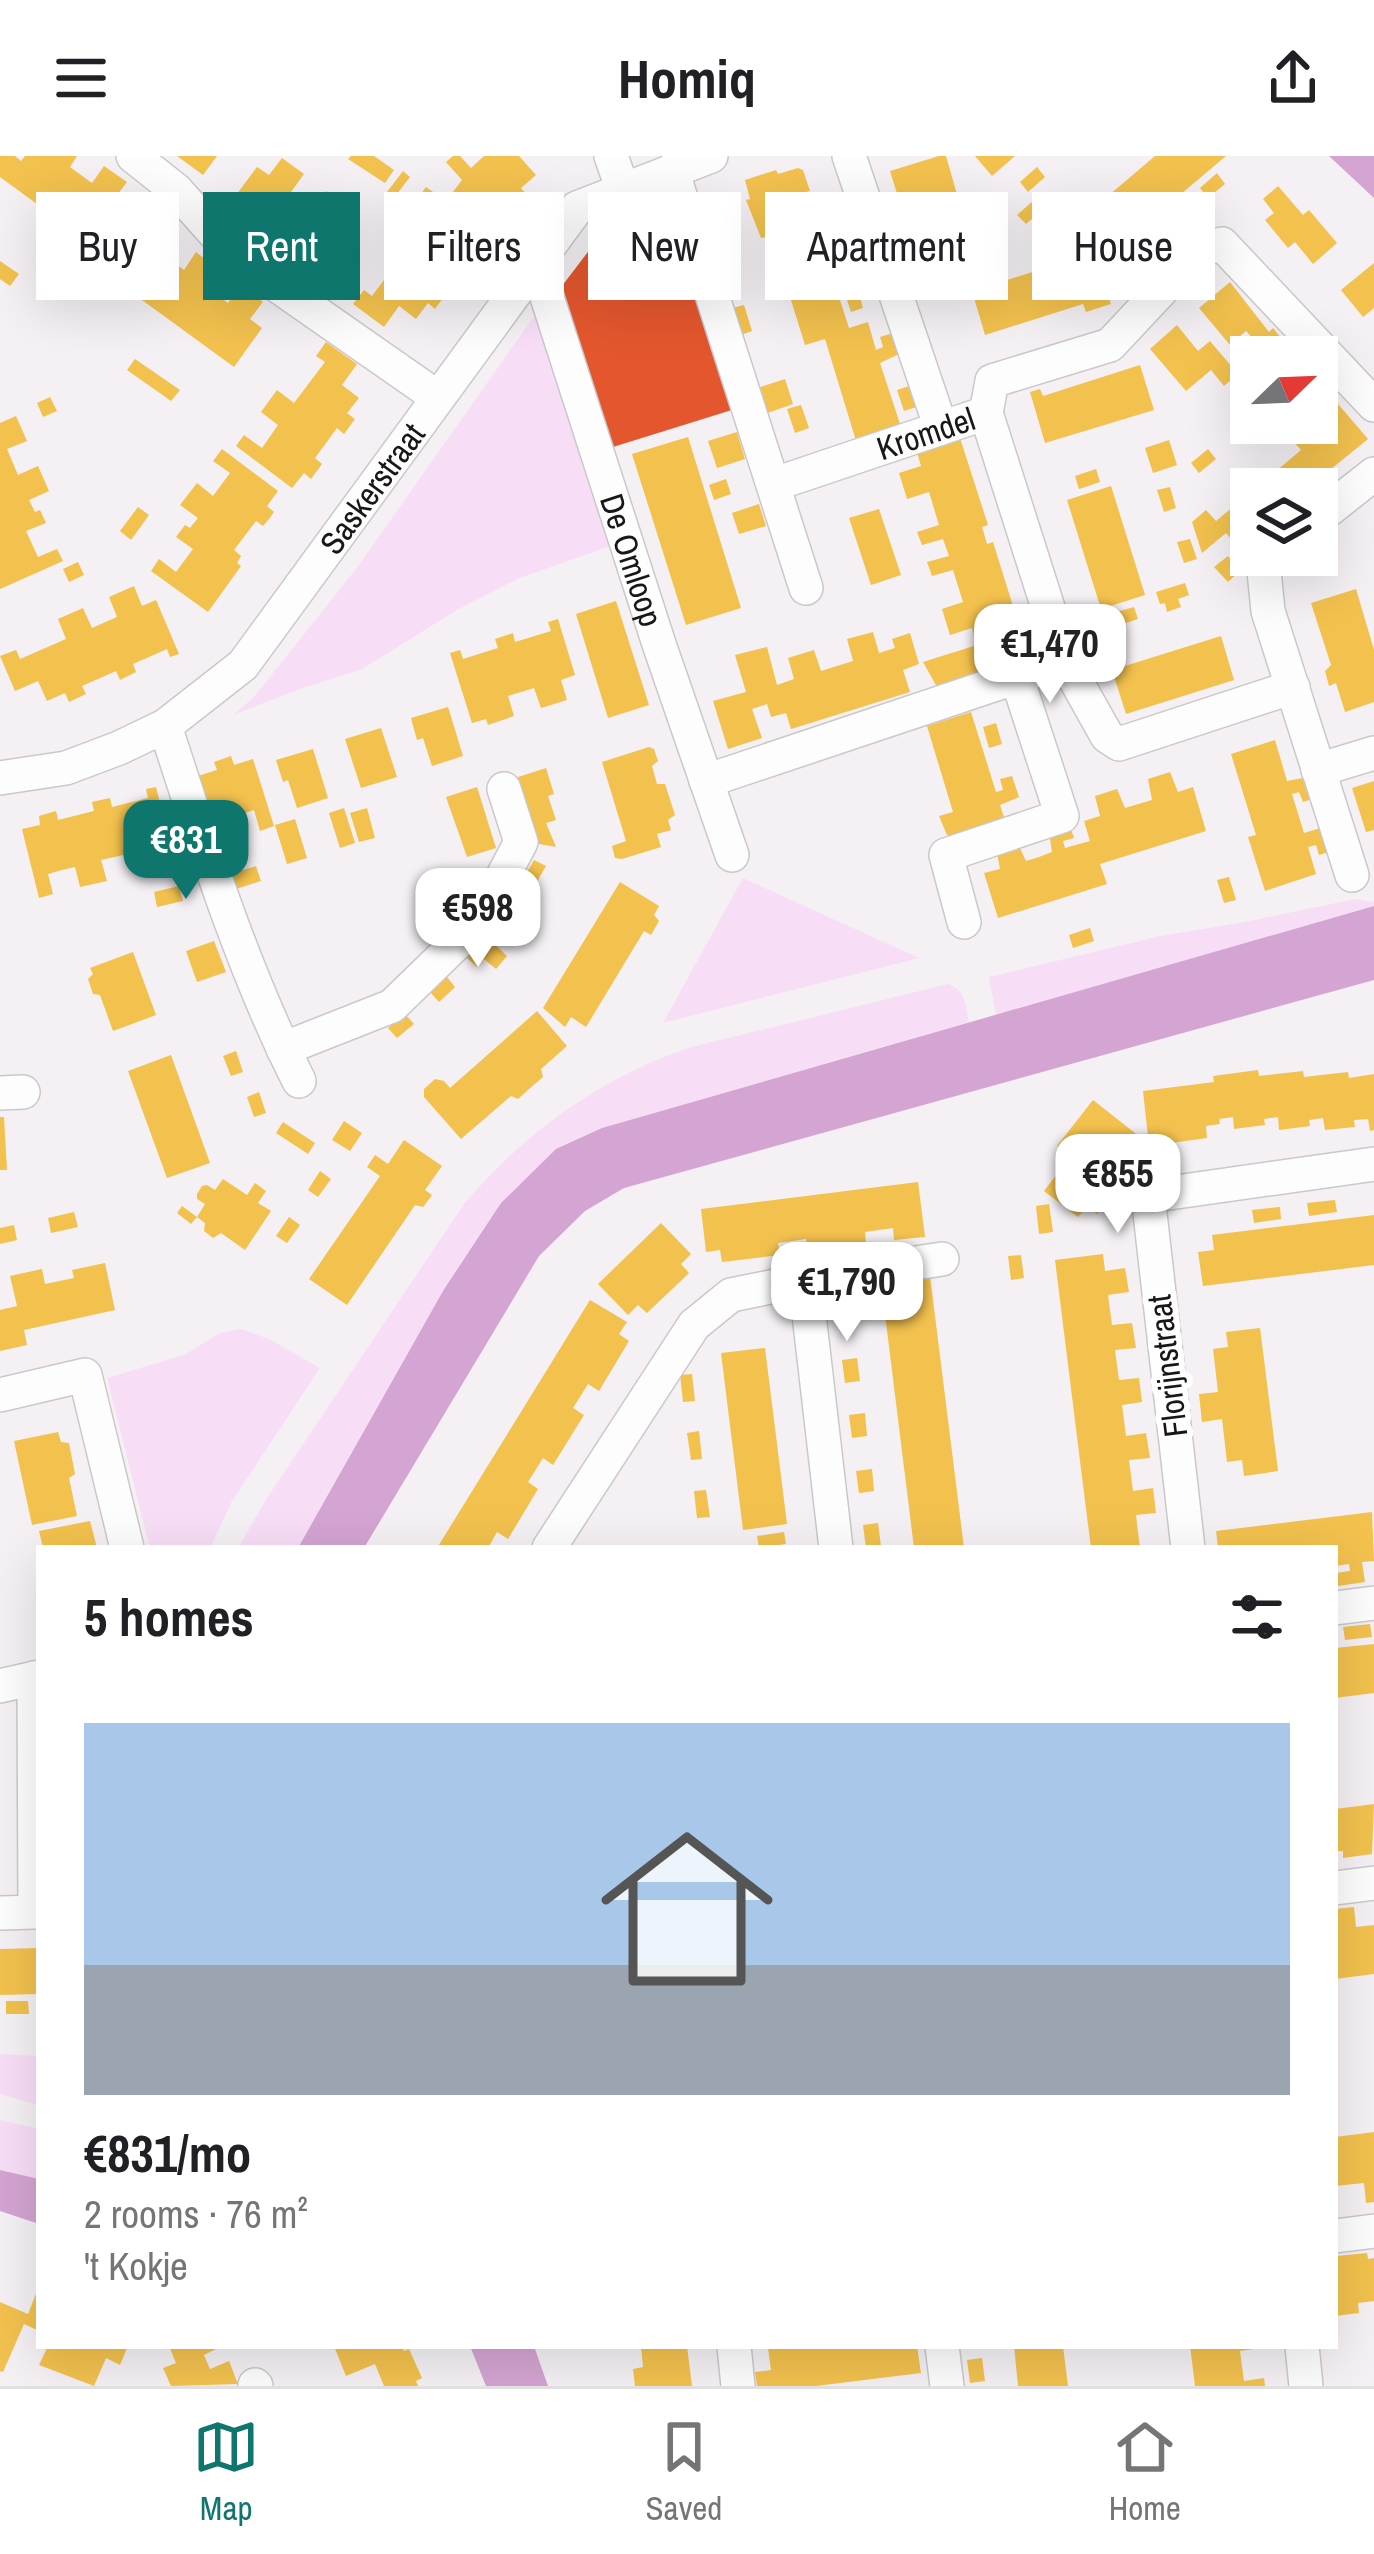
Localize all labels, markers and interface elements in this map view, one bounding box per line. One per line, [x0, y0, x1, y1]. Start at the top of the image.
text: Homiq [618, 42, 756, 115]
icon: menu [48, 45, 114, 111]
icon: share [1260, 45, 1326, 111]
chip: Buy [36, 192, 179, 300]
chip: Rent [203, 192, 360, 300]
chip: Filters [384, 192, 564, 300]
chip: New [588, 192, 741, 300]
chip: Apartment [765, 192, 1008, 300]
chip: House [1032, 192, 1215, 300]
north arrow [1230, 336, 1338, 444]
map controls [1230, 336, 1338, 576]
street label: Kromdel [871, 396, 980, 470]
street label: Saskerstraat [309, 414, 435, 563]
button: layers [1230, 468, 1338, 576]
street label: De Omloop [590, 488, 674, 632]
pin: €1,470 [952, 604, 1148, 706]
text: €1,470 [1001, 617, 1099, 669]
pin: €831 [115, 800, 257, 902]
text: €831 [150, 813, 222, 865]
pin: €598 [407, 868, 549, 970]
text: €598 [442, 881, 514, 933]
pin: €855 [1047, 1134, 1189, 1236]
text: €855 [1082, 1147, 1154, 1199]
pin: €1,790 [749, 1242, 945, 1344]
text: €1,790 [798, 1255, 896, 1307]
street label: Florijnstraat [1136, 1292, 1198, 1440]
text: 5 homes [84, 1583, 254, 1652]
icon: filters [1224, 1584, 1290, 1650]
icon: home [579, 1801, 795, 2017]
text: €831/mo [84, 2119, 251, 2188]
text: 2 rooms · 76 m² [84, 2188, 308, 2240]
text: 't Kokje [84, 2240, 188, 2292]
tab: Map [193, 2414, 259, 2530]
tab: Saved [646, 2414, 722, 2530]
tab: Home [1109, 2414, 1181, 2530]

